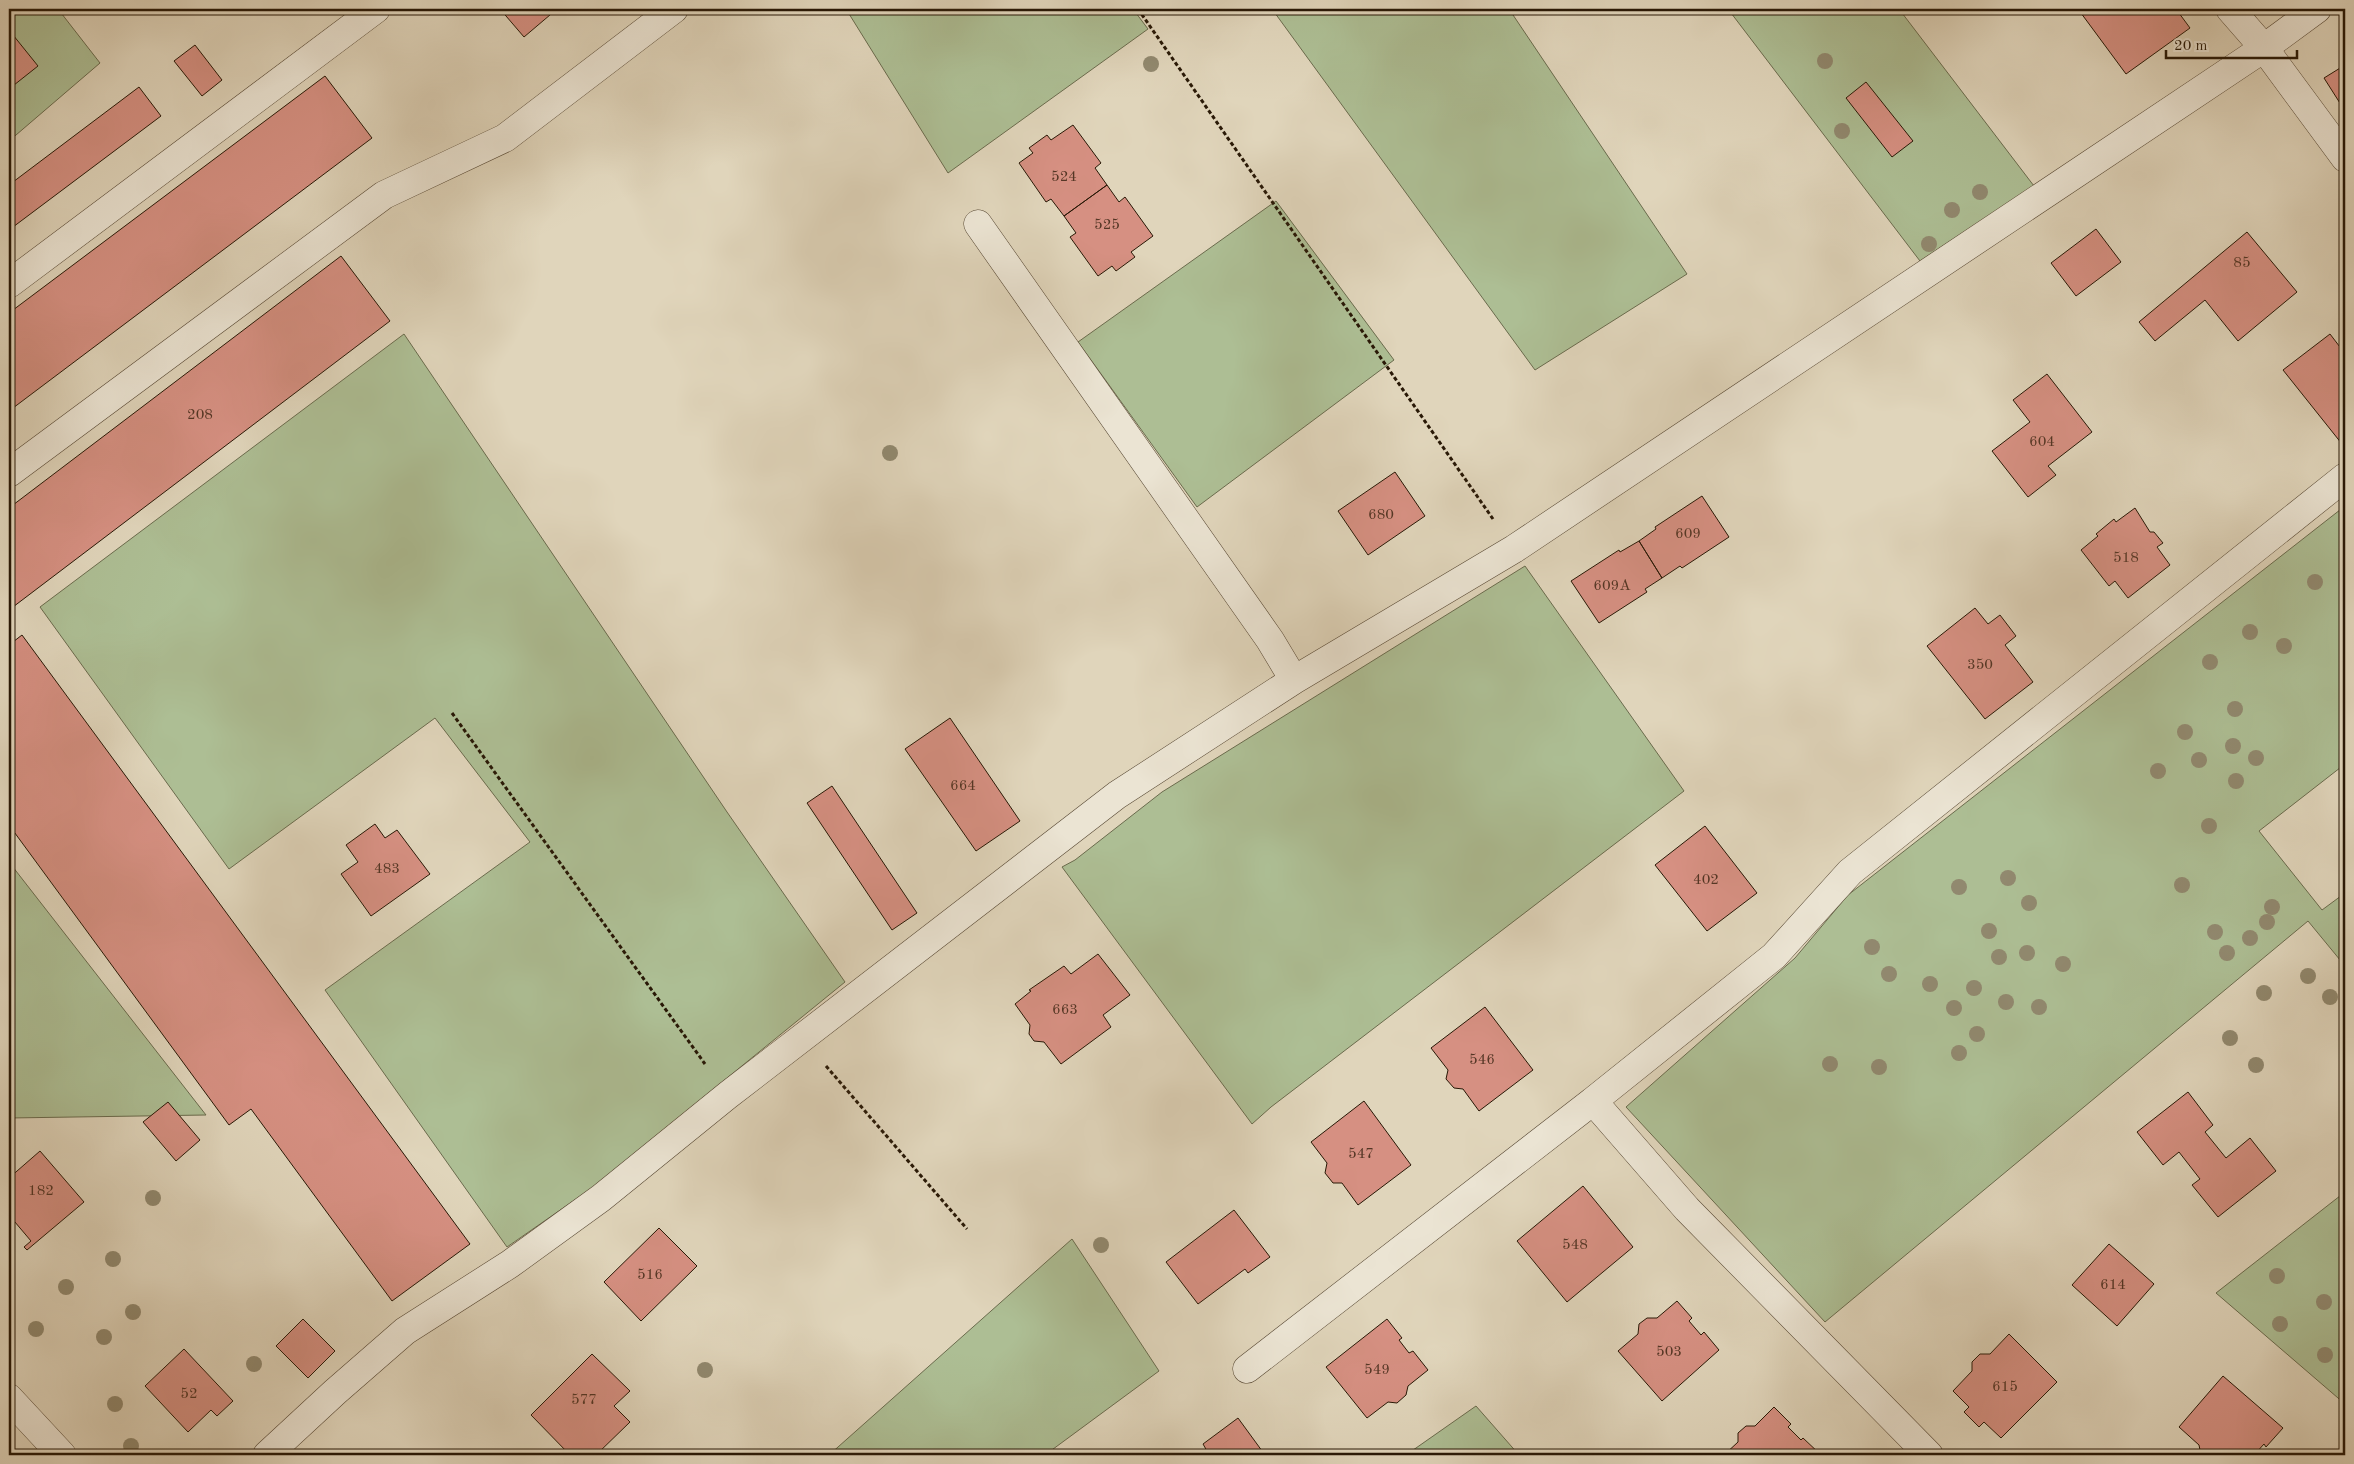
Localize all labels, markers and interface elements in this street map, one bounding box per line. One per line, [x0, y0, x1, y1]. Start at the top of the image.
scale bar [2166, 28, 2298, 60]
text: 20 m [2174, 39, 2208, 54]
house number: 524 [1051, 170, 1077, 185]
house number: 525 [1094, 218, 1120, 233]
house number: 85 [2233, 256, 2251, 271]
house number: 208 [187, 408, 213, 423]
house number: 604 [2029, 435, 2055, 450]
house number: 680 [1368, 508, 1394, 523]
house number: 609 [1675, 527, 1701, 542]
house number: 518 [2113, 551, 2139, 566]
house number: 609A [1593, 579, 1631, 594]
house number: 350 [1967, 658, 1993, 673]
house number: 664 [950, 779, 976, 794]
house number: 483 [374, 862, 400, 877]
house number: 402 [1693, 873, 1719, 888]
house number: 663 [1052, 1003, 1078, 1018]
house number: 546 [1469, 1053, 1495, 1068]
house number: 547 [1348, 1147, 1374, 1162]
house number: 182 [28, 1184, 54, 1199]
house number: 548 [1562, 1238, 1588, 1253]
house number: 516 [637, 1268, 663, 1283]
house number: 614 [2100, 1278, 2126, 1293]
house number: 503 [1656, 1345, 1682, 1360]
house number: 549 [1364, 1363, 1390, 1378]
house number: 615 [1992, 1380, 2018, 1395]
house number: 52 [180, 1387, 198, 1402]
house number: 577 [571, 1393, 597, 1408]

